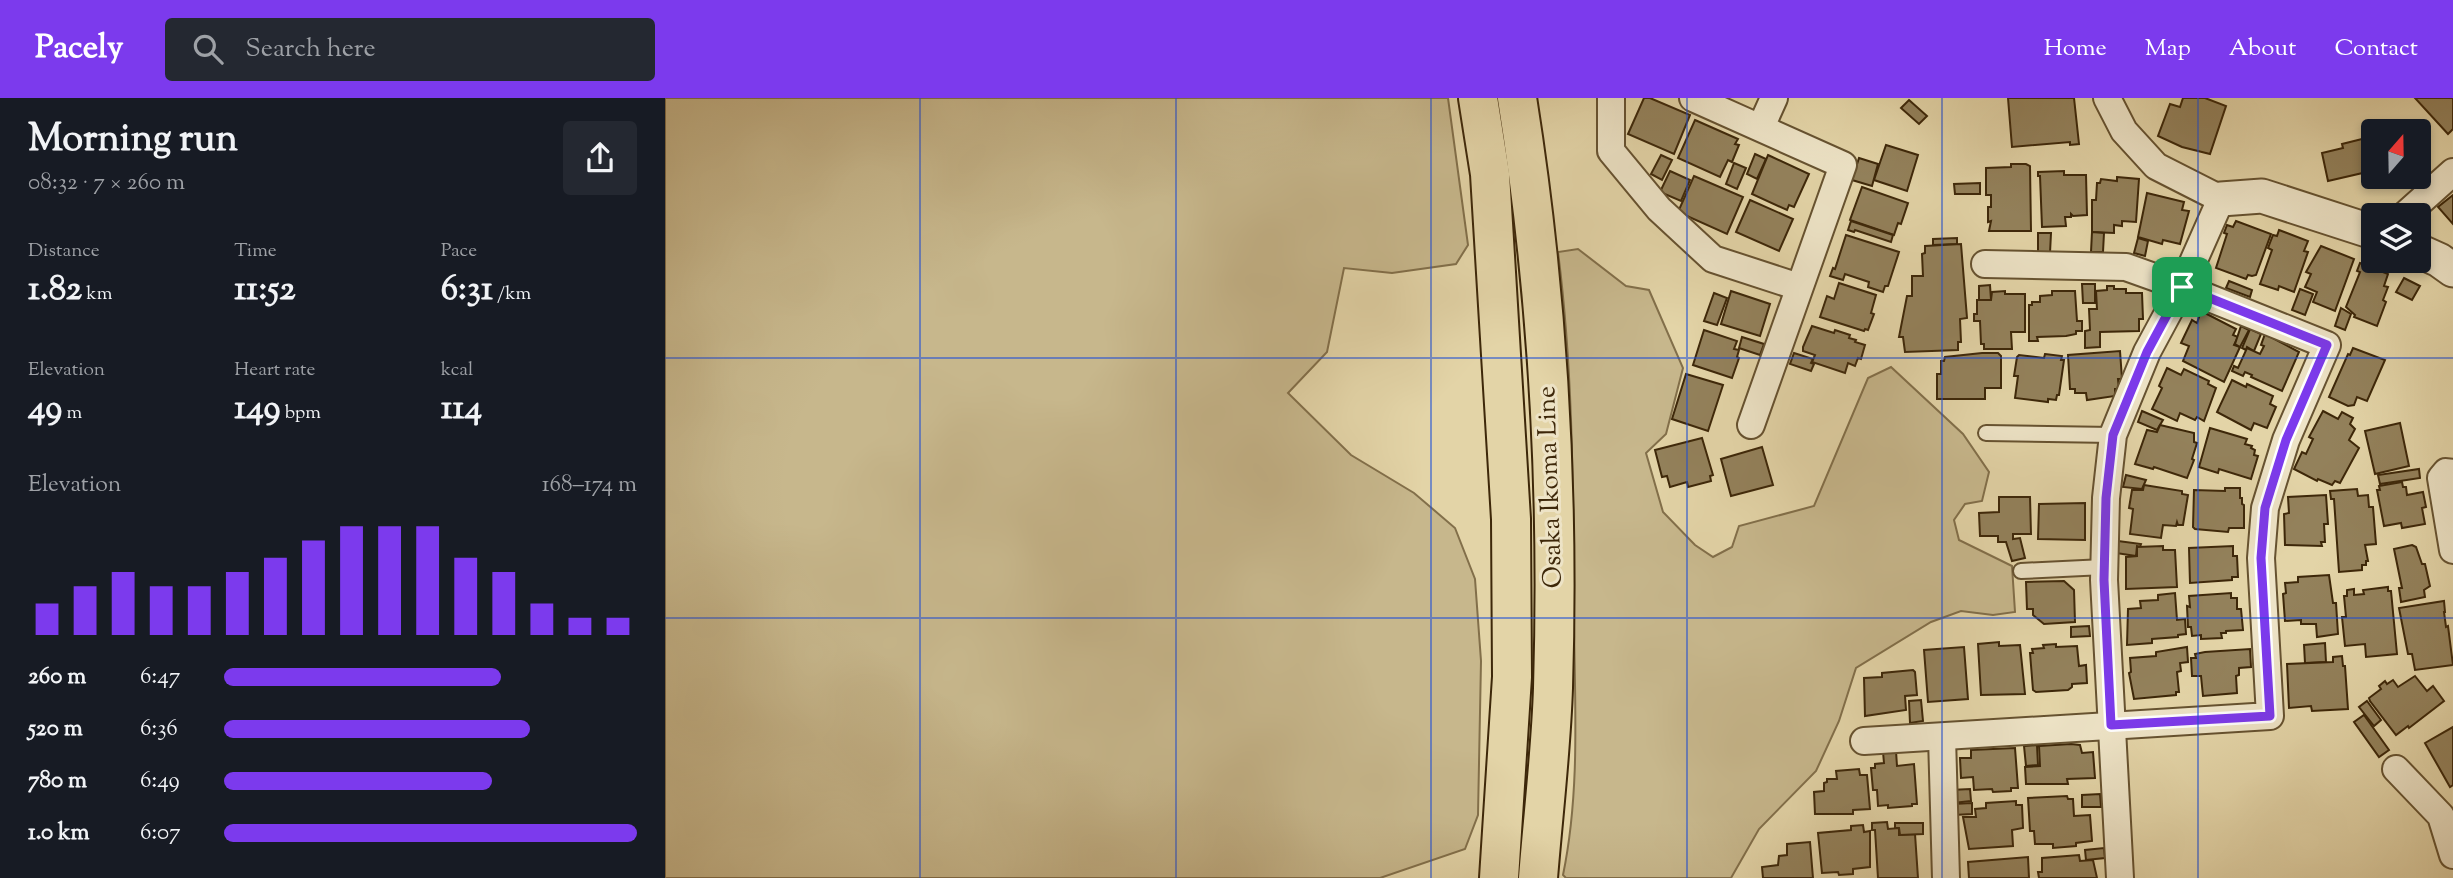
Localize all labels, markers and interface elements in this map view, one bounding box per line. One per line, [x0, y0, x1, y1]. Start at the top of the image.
search box [165, 18, 655, 81]
text: Pacely [35, 25, 123, 73]
icon: search [189, 30, 227, 68]
text: Search here [245, 31, 376, 68]
text: Home [2044, 32, 2107, 66]
text: Map [2145, 32, 2191, 66]
text: About [2229, 32, 2296, 66]
text: Contact [2334, 32, 2418, 66]
text: Morning run [28, 114, 238, 168]
north arrow [2361, 119, 2431, 189]
map controls [2361, 119, 2431, 273]
button: share [563, 121, 637, 195]
text: 08:32 · 7 × 260 m [28, 167, 185, 200]
button: layers [2361, 203, 2431, 273]
text: Distance [28, 238, 100, 265]
text: Time [234, 238, 277, 265]
text: Pace [441, 238, 477, 265]
pin [2152, 257, 2212, 317]
text: 1.82 [28, 265, 82, 316]
text: 11:52 [234, 265, 296, 316]
text: 6:31 [441, 265, 493, 316]
icon: arrive [2163, 268, 2201, 306]
text: km [82, 281, 112, 308]
text: /km [493, 281, 531, 308]
text: Elevation [28, 357, 105, 384]
text: Heart rate [234, 357, 315, 384]
text: kcal [441, 357, 473, 384]
text: 49 [28, 384, 62, 435]
text: 149 [234, 384, 281, 435]
text: 114 [441, 384, 482, 435]
street label: Osaka Ikoma Line [1529, 385, 1573, 589]
text: m [62, 400, 82, 427]
text: bpm [281, 400, 321, 427]
text: Elevation [28, 469, 121, 502]
text: 168–174 m [542, 469, 637, 502]
text: 260 m [28, 661, 86, 694]
text: 6:47 [140, 661, 180, 694]
text: 520 m [28, 713, 83, 746]
text: 6:36 [140, 713, 178, 746]
text: 780 m [28, 765, 87, 798]
text: 6:49 [140, 765, 180, 798]
text: 1.0 km [28, 817, 90, 850]
text: 6:07 [140, 817, 181, 850]

